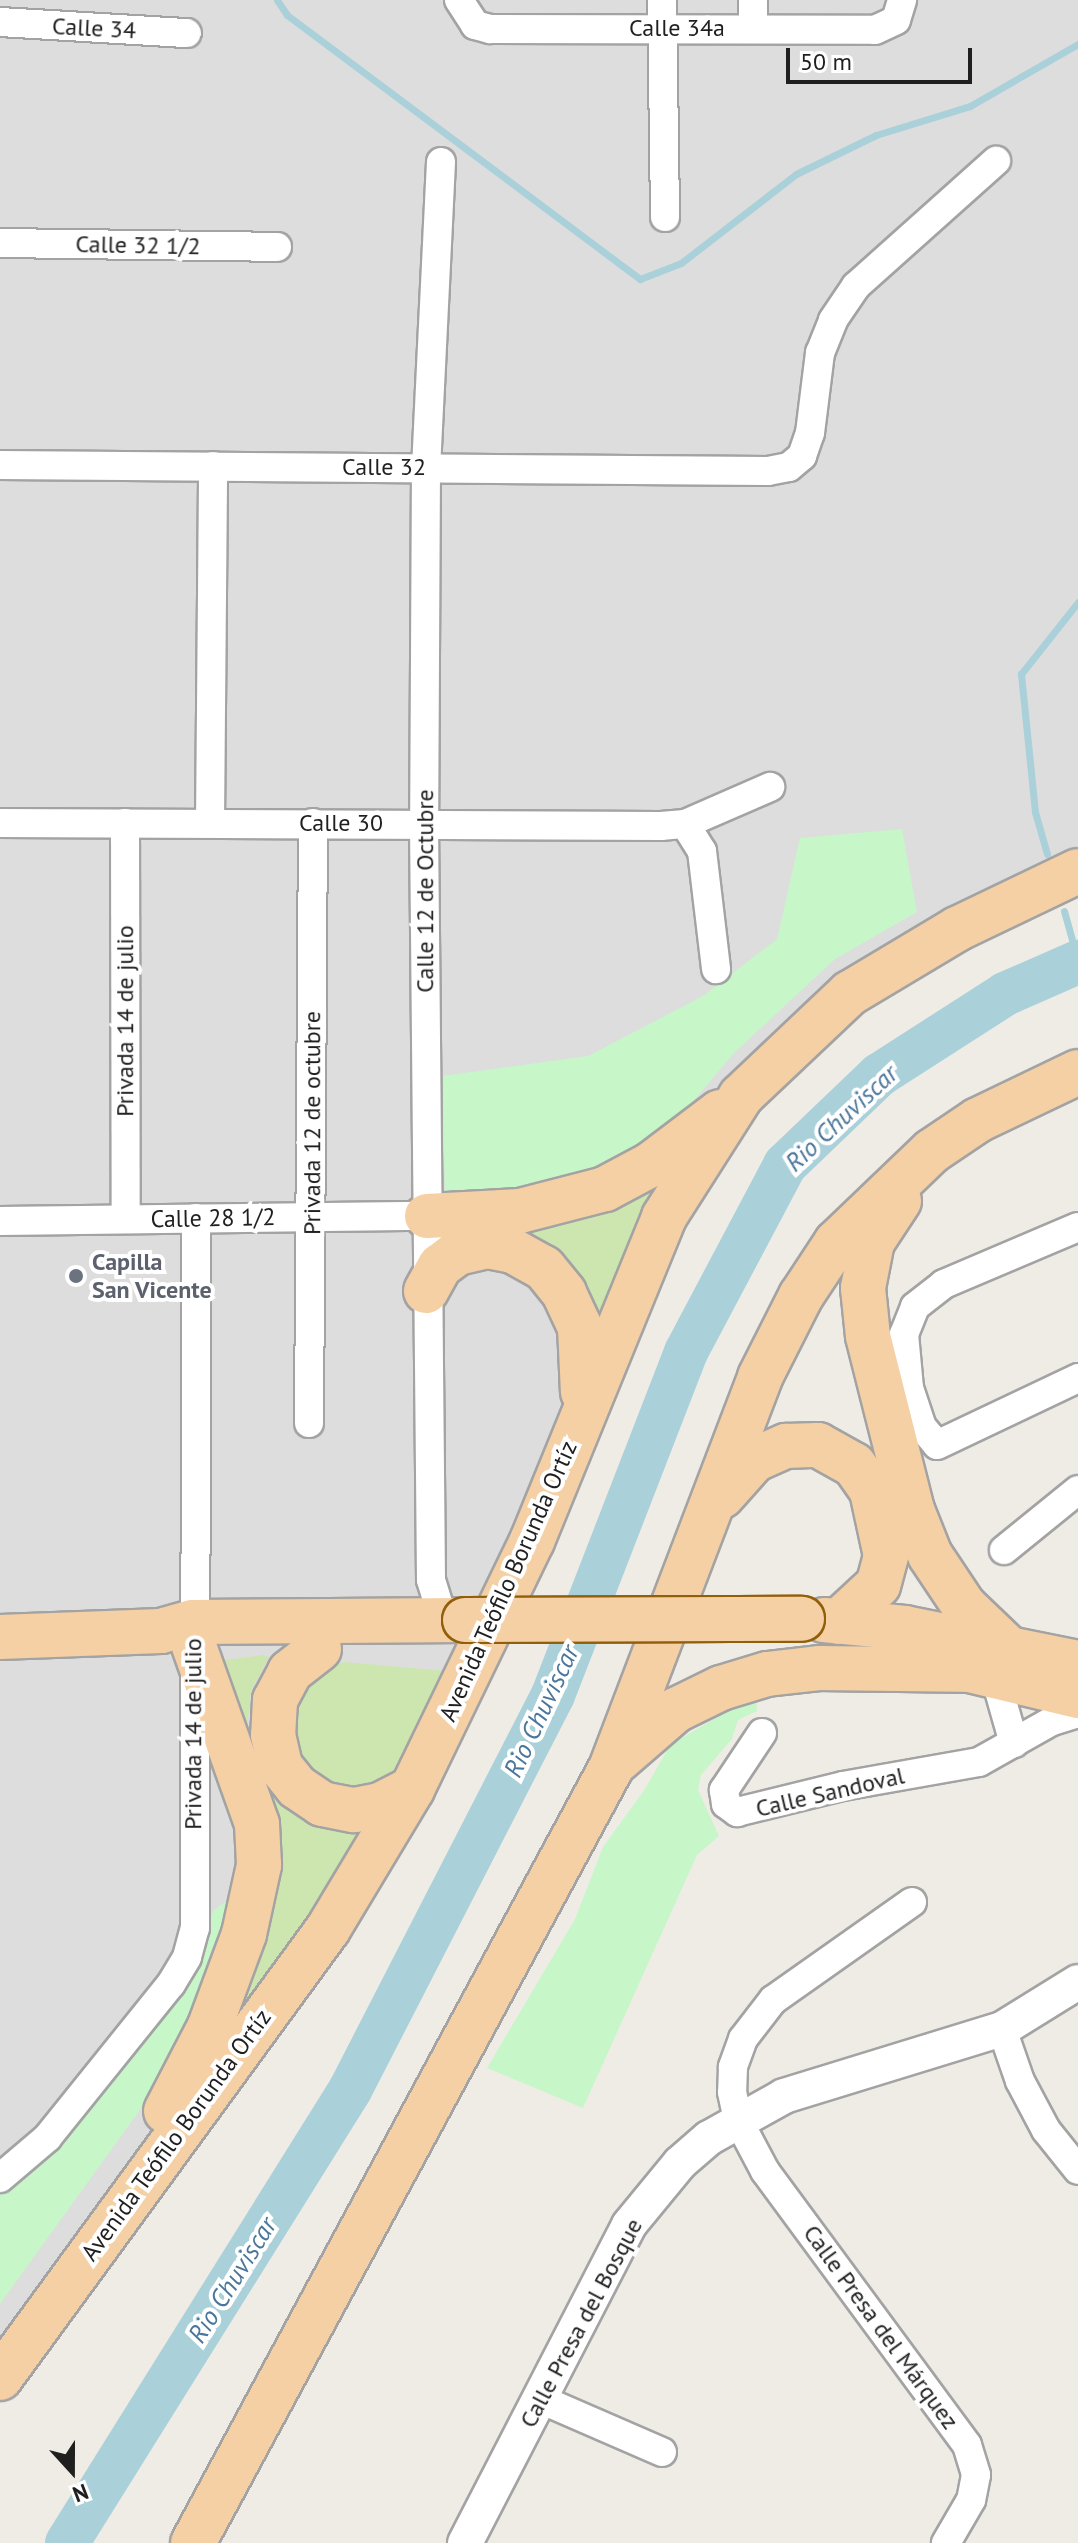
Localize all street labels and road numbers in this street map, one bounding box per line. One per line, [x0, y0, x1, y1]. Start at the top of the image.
street label: Calle 34 [51, 11, 137, 45]
street label: Calle 34a [629, 14, 725, 42]
street label: Calle 32 1/2 [75, 230, 201, 260]
street label: Calle 32 [342, 453, 426, 481]
street label: Calle 12 de Octubre [411, 789, 439, 993]
street label: Calle 30 [299, 809, 383, 837]
street label: Privada 14 de julio [111, 925, 139, 1117]
street label: Privada 12 de octubre [298, 1011, 326, 1235]
street label: Calle 28 1/2 [150, 1203, 276, 1233]
street label: Avenida Teófilo Borunda Ortíz [433, 1436, 583, 1726]
street label: Privada 14 de julio [179, 1638, 207, 1830]
street label: Calle Sandoval [753, 1761, 907, 1823]
street label: Avenida Teófilo Borunda Ortíz [75, 2003, 277, 2267]
street label: Calle Presa del Bosque [514, 2214, 648, 2432]
street label: Calle Presa del Márquez [797, 2219, 965, 2435]

